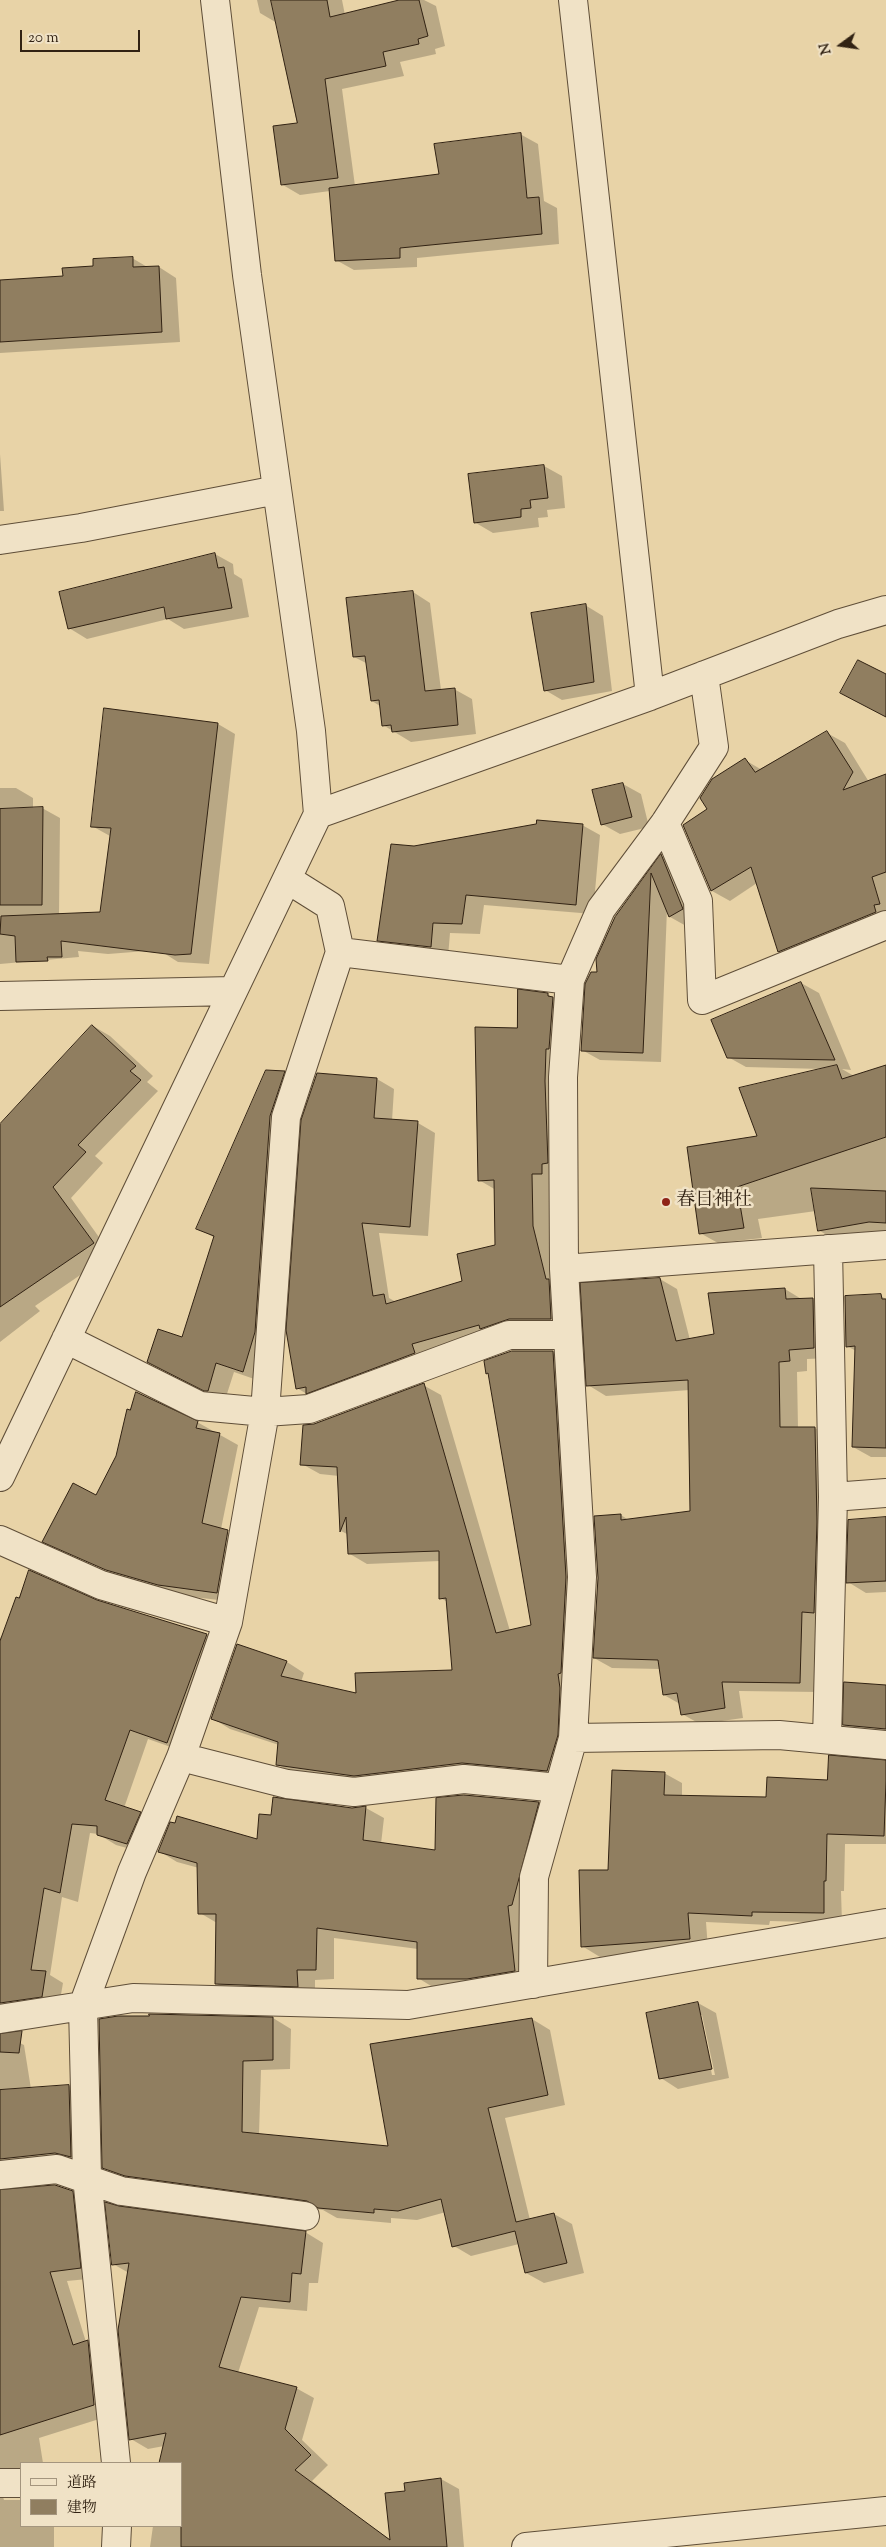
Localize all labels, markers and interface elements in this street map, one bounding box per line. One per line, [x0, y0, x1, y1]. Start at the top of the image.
scale bar [22, 20, 142, 52]
north arrow [816, 20, 866, 70]
text: 20 m [28, 28, 59, 49]
text: N [815, 41, 838, 56]
place label: 春日神社 [676, 1191, 752, 1213]
marker: 春日神社 [660, 1196, 672, 1208]
legend [20, 2462, 182, 2527]
text: 道路 [67, 2473, 97, 2494]
text: 建物 [67, 2498, 97, 2519]

